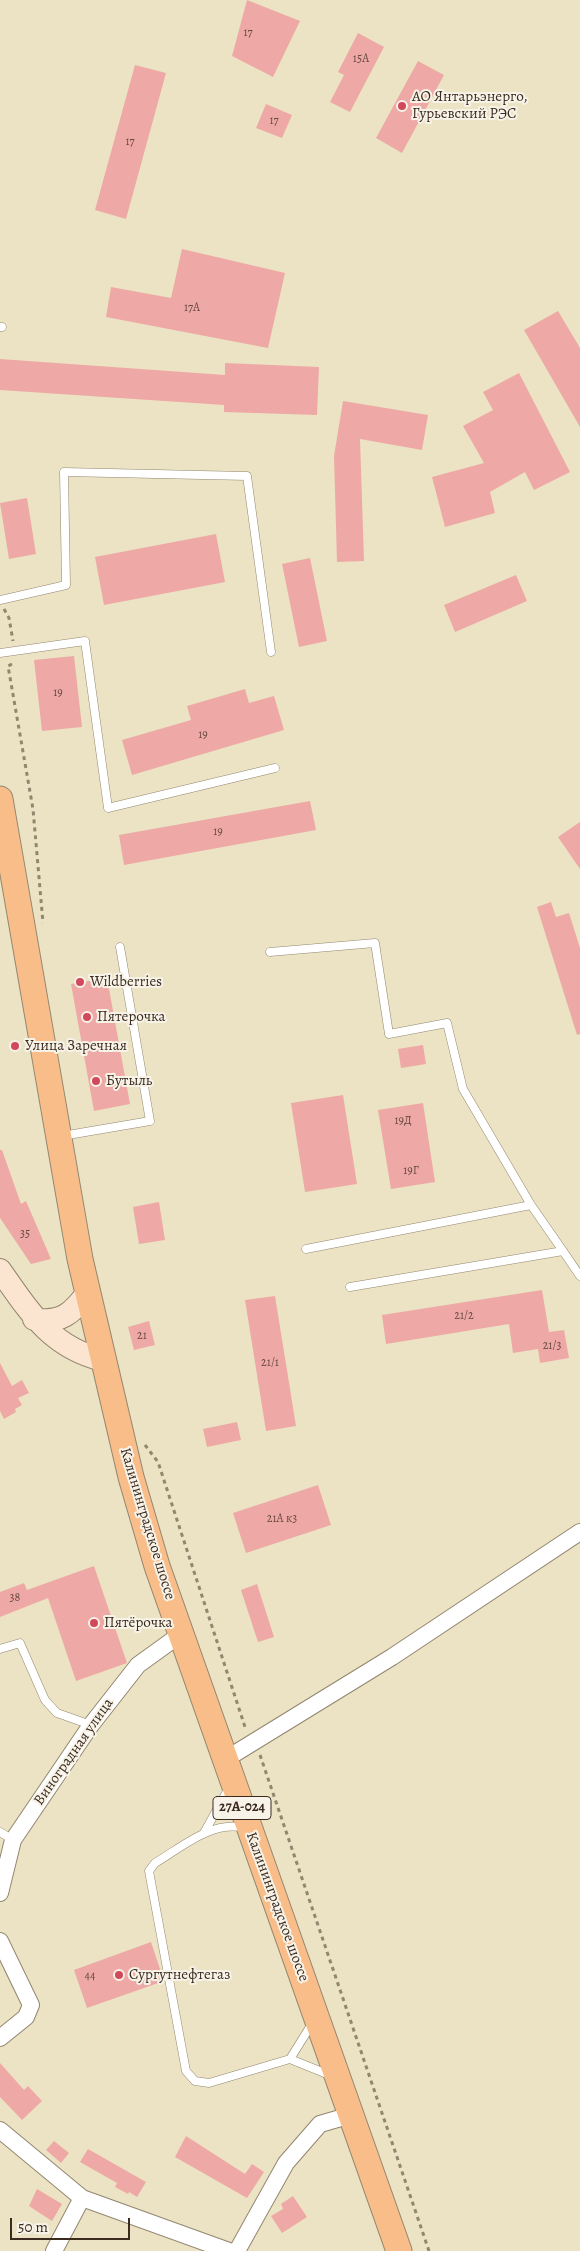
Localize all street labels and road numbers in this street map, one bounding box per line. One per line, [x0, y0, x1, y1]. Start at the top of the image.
street label: Калининградское шоссе [115, 1446, 179, 1602]
street label: Виноградная улица [30, 1695, 118, 1809]
road number: 27А-024 [213, 1796, 271, 1820]
street label: Калининградское шоссе [242, 1830, 312, 1984]

